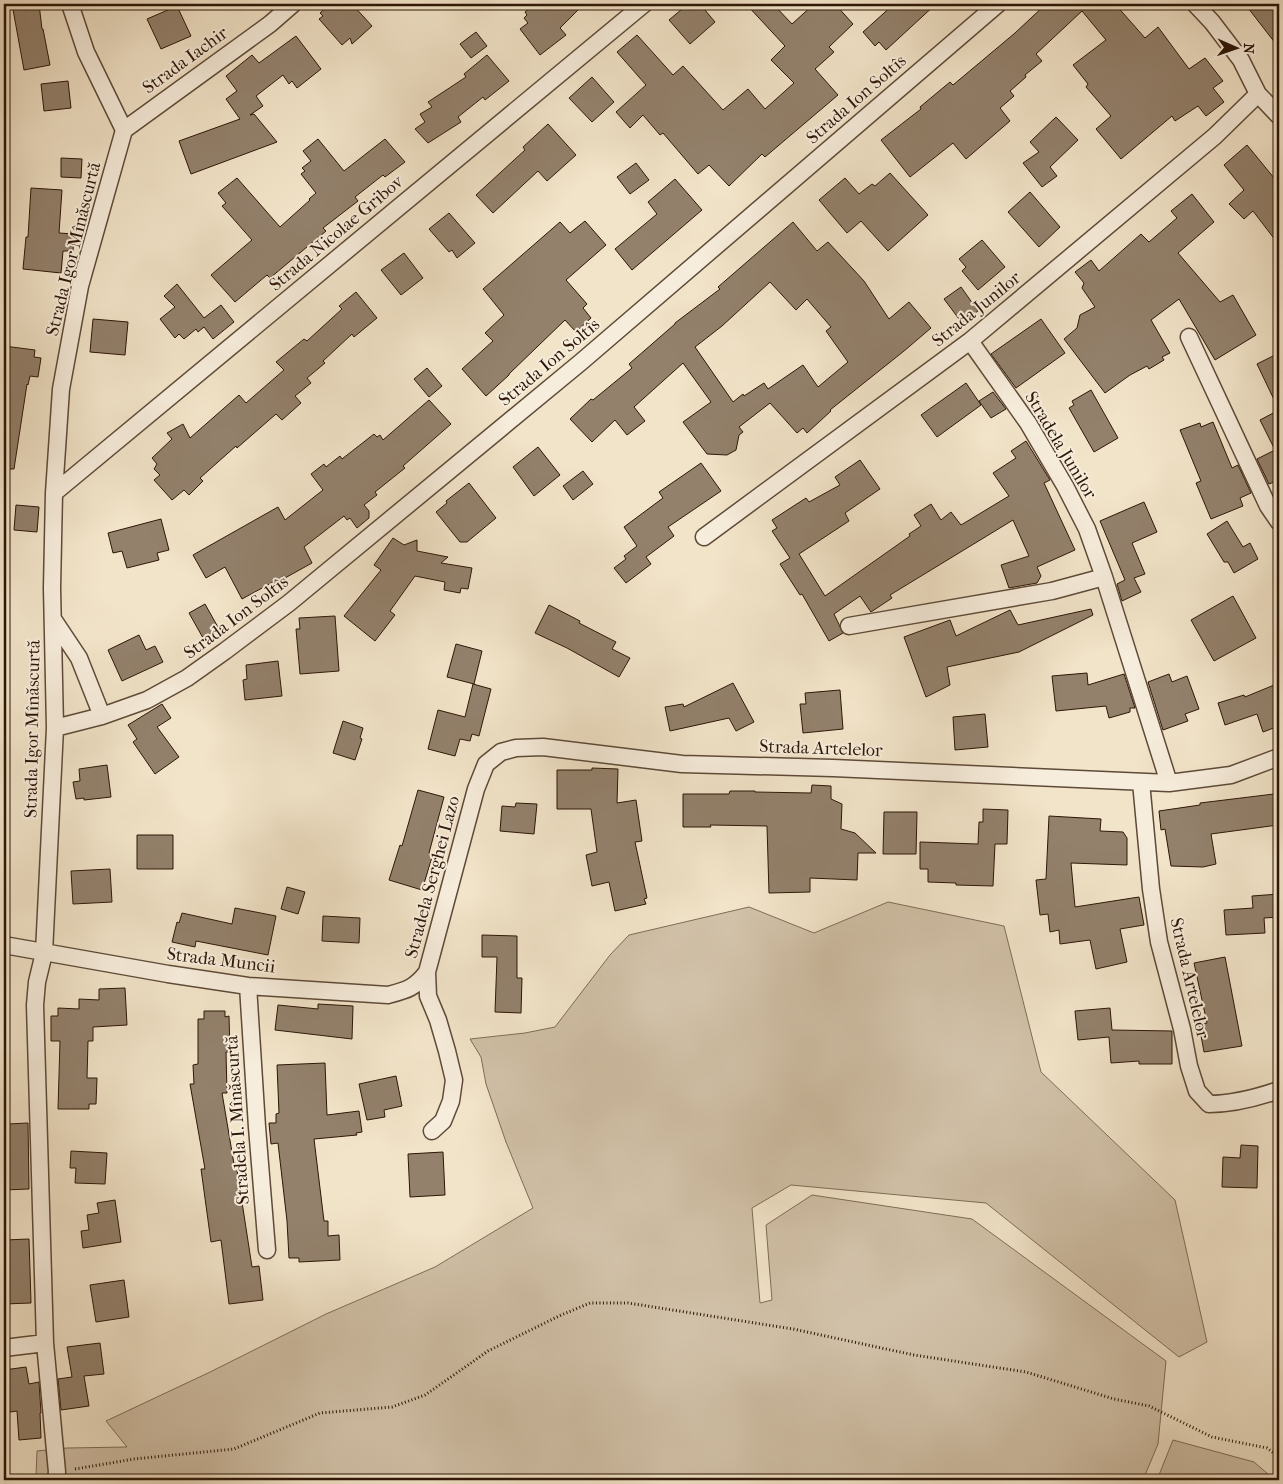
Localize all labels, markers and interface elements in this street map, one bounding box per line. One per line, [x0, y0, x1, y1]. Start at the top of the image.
street label: Strada Iachir [139, 22, 232, 98]
north arrow [1210, 22, 1260, 72]
text: N [1240, 43, 1257, 54]
street label: Strada Ion Soltîs [802, 50, 911, 148]
street label: Strada Igor Mînăscurtă [42, 159, 105, 338]
street label: Strada Nicolae Gribov [265, 171, 408, 295]
street label: Strada Junilor [928, 267, 1025, 351]
street label: Strada Ion Soltîs [495, 314, 604, 411]
street label: Stradela Junilor [1020, 388, 1101, 503]
street label: Strada Ion Soltîs [180, 571, 293, 663]
street label: Strada Igor Mînăscurtă [20, 639, 45, 818]
street label: Strada Artelelor [759, 736, 883, 761]
street label: Stradela Serghei Lazo [401, 794, 464, 961]
street label: Strada Artelelor [1165, 916, 1214, 1041]
street label: Strada Muncii [166, 943, 277, 978]
street label: Stradela I. Mînăscurtă [221, 1034, 254, 1205]

